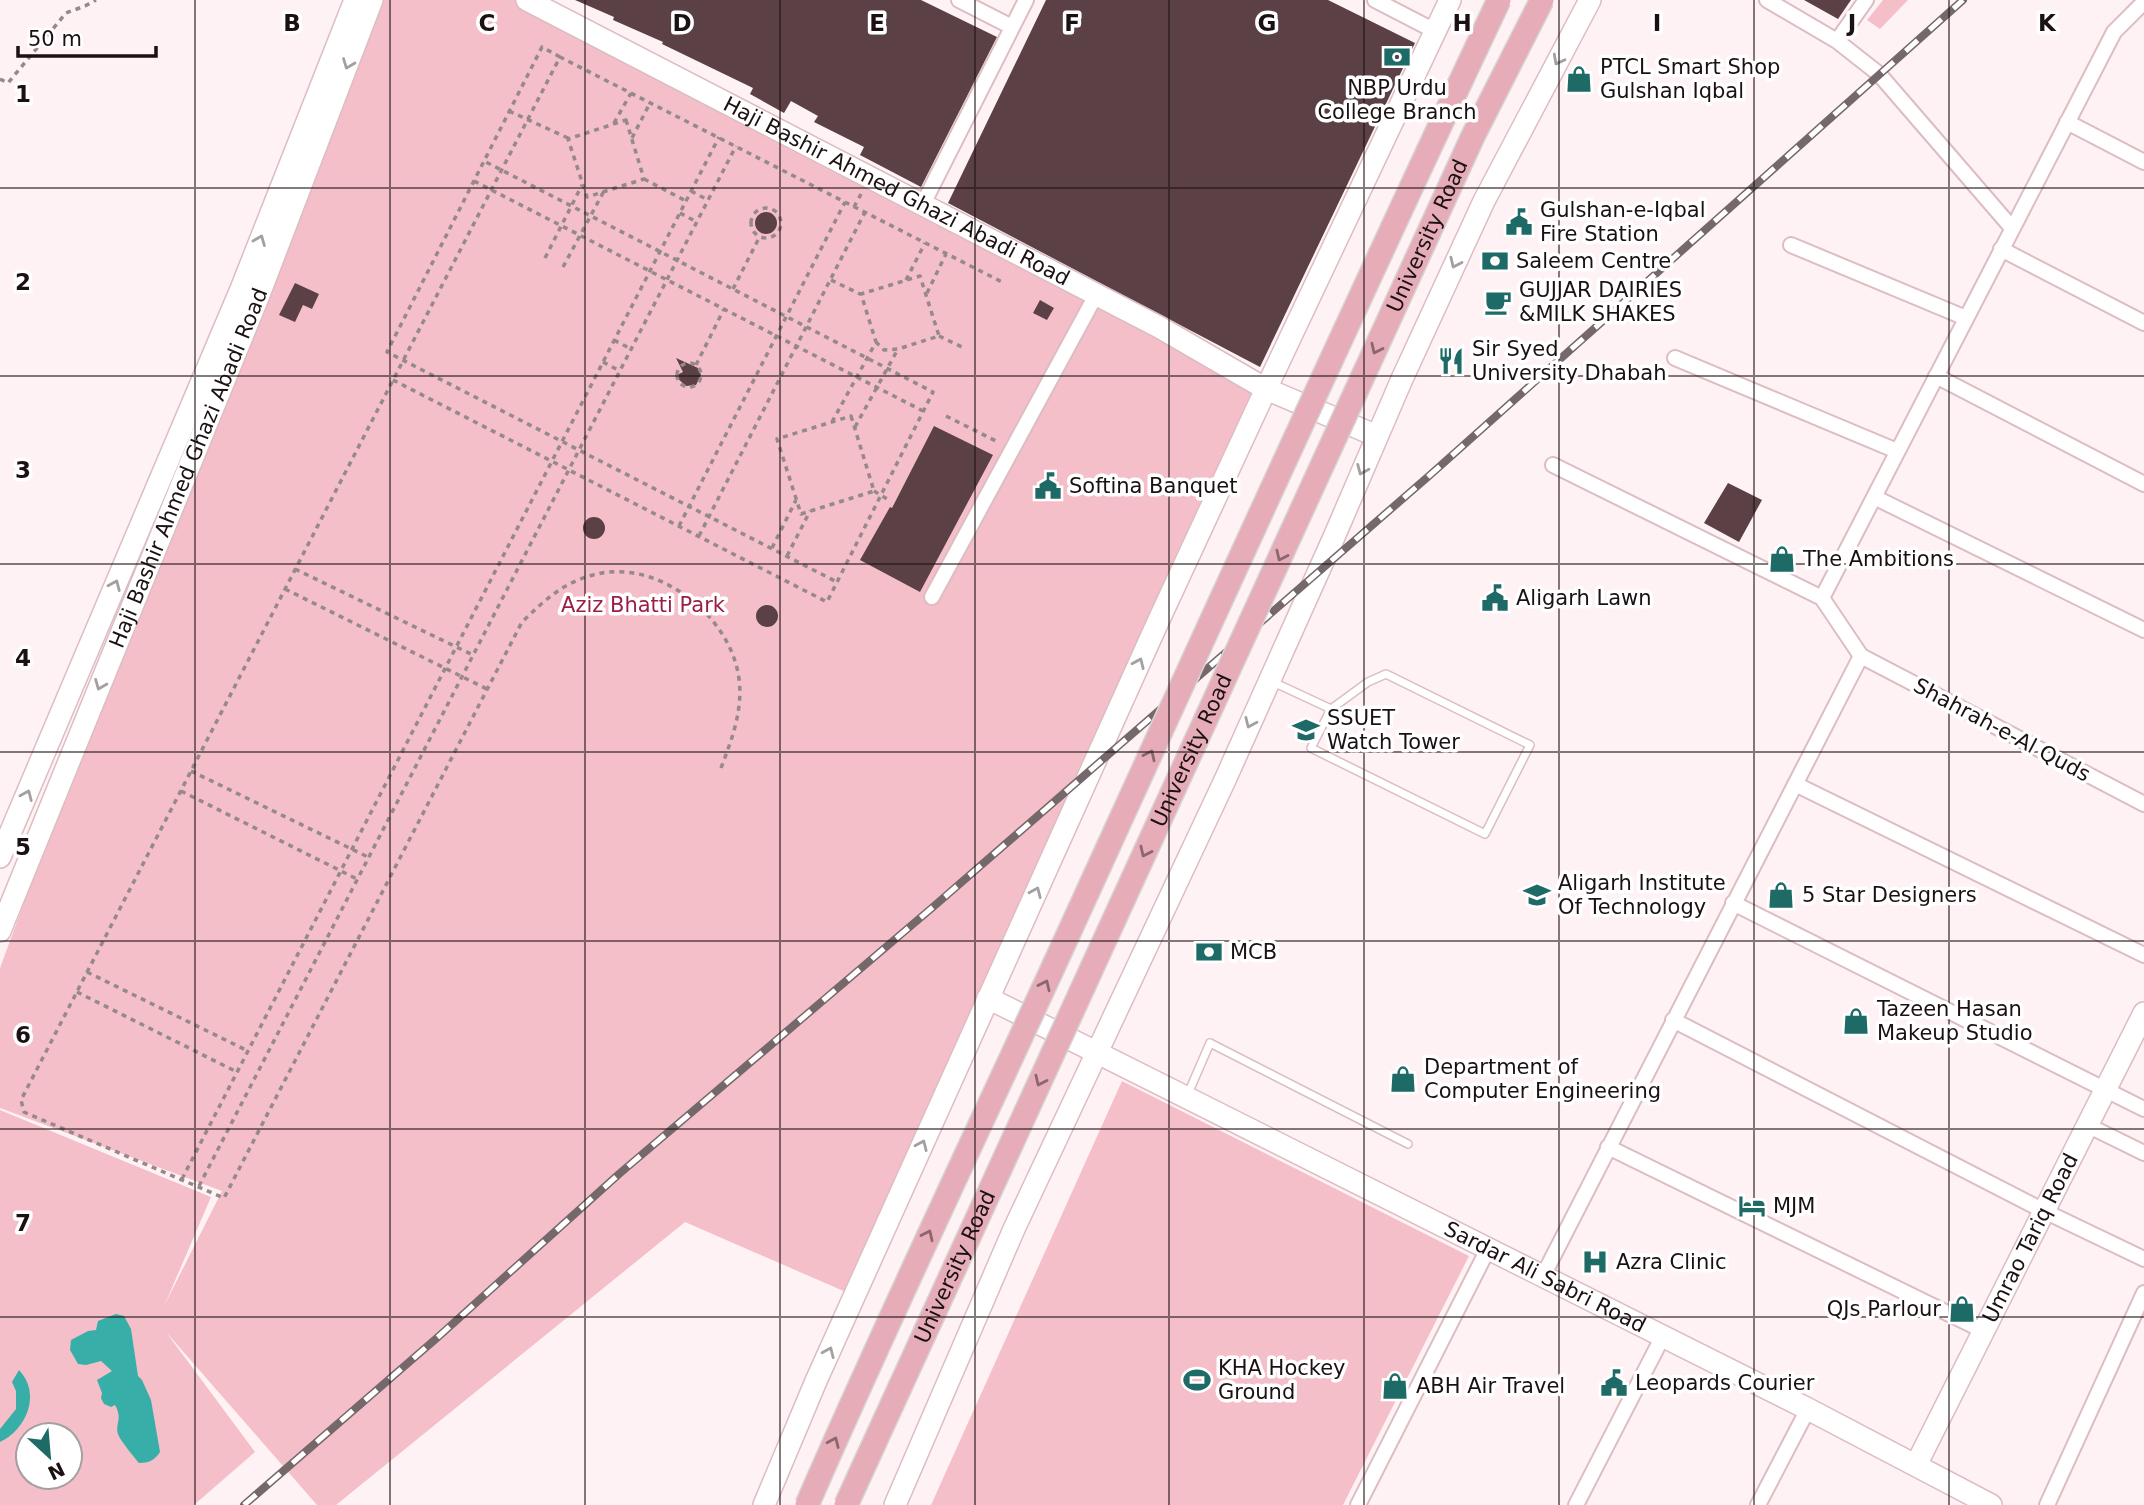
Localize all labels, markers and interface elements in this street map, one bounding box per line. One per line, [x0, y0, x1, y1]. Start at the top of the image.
text: B [283, 10, 301, 36]
text: C [479, 10, 495, 36]
text: D [672, 10, 692, 36]
text: E [869, 10, 885, 36]
text: F [1064, 10, 1080, 36]
text: G [1258, 10, 1276, 36]
text: H [1452, 10, 1472, 36]
text: I [1653, 10, 1661, 36]
text: J [1846, 10, 1856, 36]
text: K [2038, 10, 2057, 36]
scale bar [18, 14, 156, 58]
text: 50 m [28, 27, 82, 51]
bank icon: NBP Urdu College Branch [1382, 42, 1412, 72]
one-way arrow [1553, 53, 1567, 65]
place label: PTCL Smart Shop Gulshan Iqbal [1600, 55, 1780, 103]
one-way arrow [342, 57, 356, 69]
shop icon: PTCL Smart Shop Gulshan Iqbal [1564, 64, 1594, 94]
place label: NBP Urdu College Branch [1317, 76, 1477, 124]
text: 1 [15, 81, 31, 107]
street label: Haji Bashir Ahmed Ghazi Abadi Road [719, 92, 1073, 291]
street label: University Road [1382, 156, 1473, 316]
place label: Gulshan-e-Iqbal Fire Station [1540, 198, 1705, 246]
public building icon: Gulshan-e-Iqbal Fire Station [1504, 207, 1534, 237]
one-way arrow [252, 234, 266, 246]
bank icon: Saleem Centre [1480, 246, 1510, 276]
place label: Saleem Centre [1516, 249, 1671, 273]
one-way arrow [1449, 256, 1463, 268]
text: 2 [15, 269, 31, 295]
place label: GUJJAR DAIRIES &MILK SHAKES [1519, 278, 1682, 326]
street label: Haji Bashir Ahmed Ghazi Abadi Road [105, 285, 272, 651]
cafe icon: GUJJAR DAIRIES &MILK SHAKES [1483, 287, 1513, 317]
place label: Sir Syed University Dhabah [1472, 337, 1666, 385]
one-way arrow [1370, 342, 1384, 354]
restaurant icon: Sir Syed University Dhabah [1436, 346, 1466, 376]
text: 3 [15, 457, 31, 483]
one-way arrow [1356, 463, 1370, 476]
public building icon: Softina Banquet [1033, 471, 1063, 501]
place label: Softina Banquet [1069, 474, 1238, 498]
shop icon: The Ambitions [1767, 544, 1797, 574]
place label: The Ambitions [1802, 547, 1954, 571]
one-way arrow [1275, 549, 1289, 561]
one-way arrow [107, 580, 121, 592]
public building icon: Aligarh Lawn [1480, 583, 1510, 613]
place label: Aligarh Lawn [1516, 586, 1652, 610]
park label: Aziz Bhatti Park [561, 593, 726, 617]
text: 4 [15, 645, 31, 671]
one-way arrow [1131, 658, 1145, 670]
street label: University Road [1146, 670, 1237, 831]
street label: Shahrah-e-Al Quds [1910, 673, 2094, 787]
one-way arrow [95, 678, 109, 690]
place label: SSUET Watch Tower [1327, 706, 1460, 754]
school or university icon: SSUET Watch Tower [1291, 715, 1321, 745]
one-way arrow [1244, 716, 1258, 728]
one-way arrow [1142, 750, 1156, 763]
one-way arrow [18, 789, 32, 801]
text: 5 [15, 834, 31, 860]
one-way arrow [1139, 845, 1153, 857]
place label: Aligarh Institute Of Technology [1558, 871, 1726, 919]
school or university icon: Aligarh Institute Of Technology [1522, 880, 1552, 910]
shop icon: 5 Star Designers [1766, 880, 1796, 910]
place label: 5 Star Designers [1802, 883, 1977, 907]
one-way arrow [1028, 887, 1042, 900]
bank icon: MCB [1194, 937, 1224, 967]
place label: MCB [1230, 940, 1277, 964]
one-way arrow [1037, 980, 1051, 992]
place label: Tazeen Hasan Makeup Studio [1876, 997, 2033, 1045]
shop icon: Tazeen Hasan Makeup Studio [1841, 1006, 1871, 1036]
text: 6 [15, 1022, 31, 1048]
place label: Department of Computer Engineering [1424, 1055, 1661, 1103]
shop icon: Department of Computer Engineering [1388, 1064, 1418, 1094]
one-way arrow [1034, 1074, 1048, 1086]
one-way arrow [914, 1140, 928, 1152]
street label: Umrao Tariq Road [1978, 1150, 2083, 1327]
street label: University Road [910, 1187, 1000, 1347]
hotel icon: MJM [1737, 1191, 1767, 1221]
place label: MJM [1773, 1194, 1815, 1218]
text: 7 [15, 1210, 31, 1236]
street label: Sardar Ali Sabri Road [1440, 1217, 1650, 1338]
one-way arrow [920, 1230, 934, 1242]
hospital icon: Azra Clinic [1580, 1247, 1610, 1277]
place label: Azra Clinic [1616, 1250, 1727, 1274]
shop icon: QJs Parlour [1947, 1294, 1977, 1324]
place label: QJs Parlour [1827, 1297, 1941, 1321]
one-way arrow [821, 1347, 835, 1359]
place label: KHA Hockey Ground [1218, 1356, 1346, 1404]
sports icon: KHA Hockey Ground [1182, 1365, 1212, 1395]
public building icon: Leopards Courier [1599, 1368, 1629, 1398]
shop icon: ABH Air Travel [1380, 1371, 1410, 1401]
place label: Leopards Courier [1635, 1371, 1815, 1395]
place label: ABH Air Travel [1416, 1374, 1565, 1398]
north arrow [14, 1421, 84, 1491]
one-way arrow [826, 1437, 840, 1450]
text: N [44, 1458, 68, 1485]

